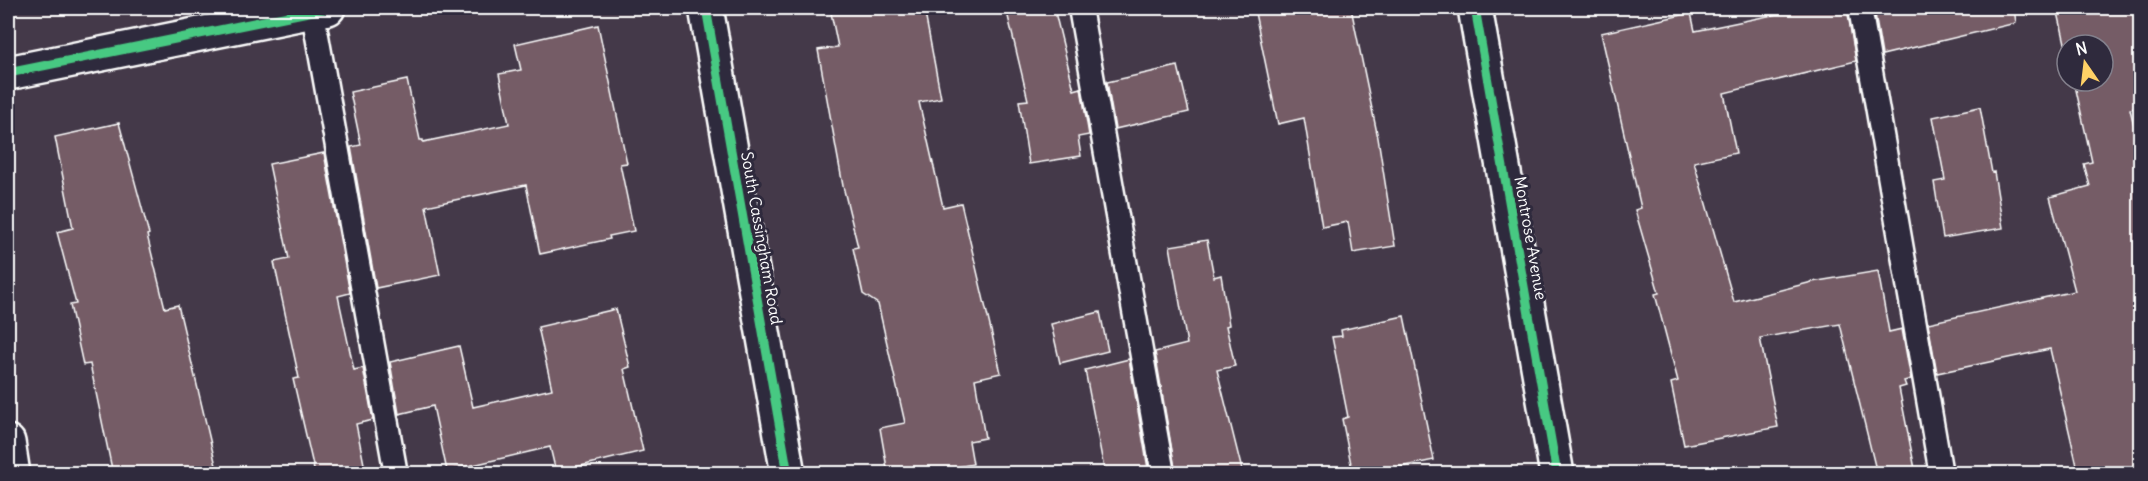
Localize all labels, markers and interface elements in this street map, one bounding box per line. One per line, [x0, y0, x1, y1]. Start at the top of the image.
north arrow [2055, 33, 2115, 93]
text: N [2074, 37, 2089, 59]
street label: South Cassingham Road [737, 150, 787, 326]
street label: Montrose Avenue [1510, 175, 1552, 301]

